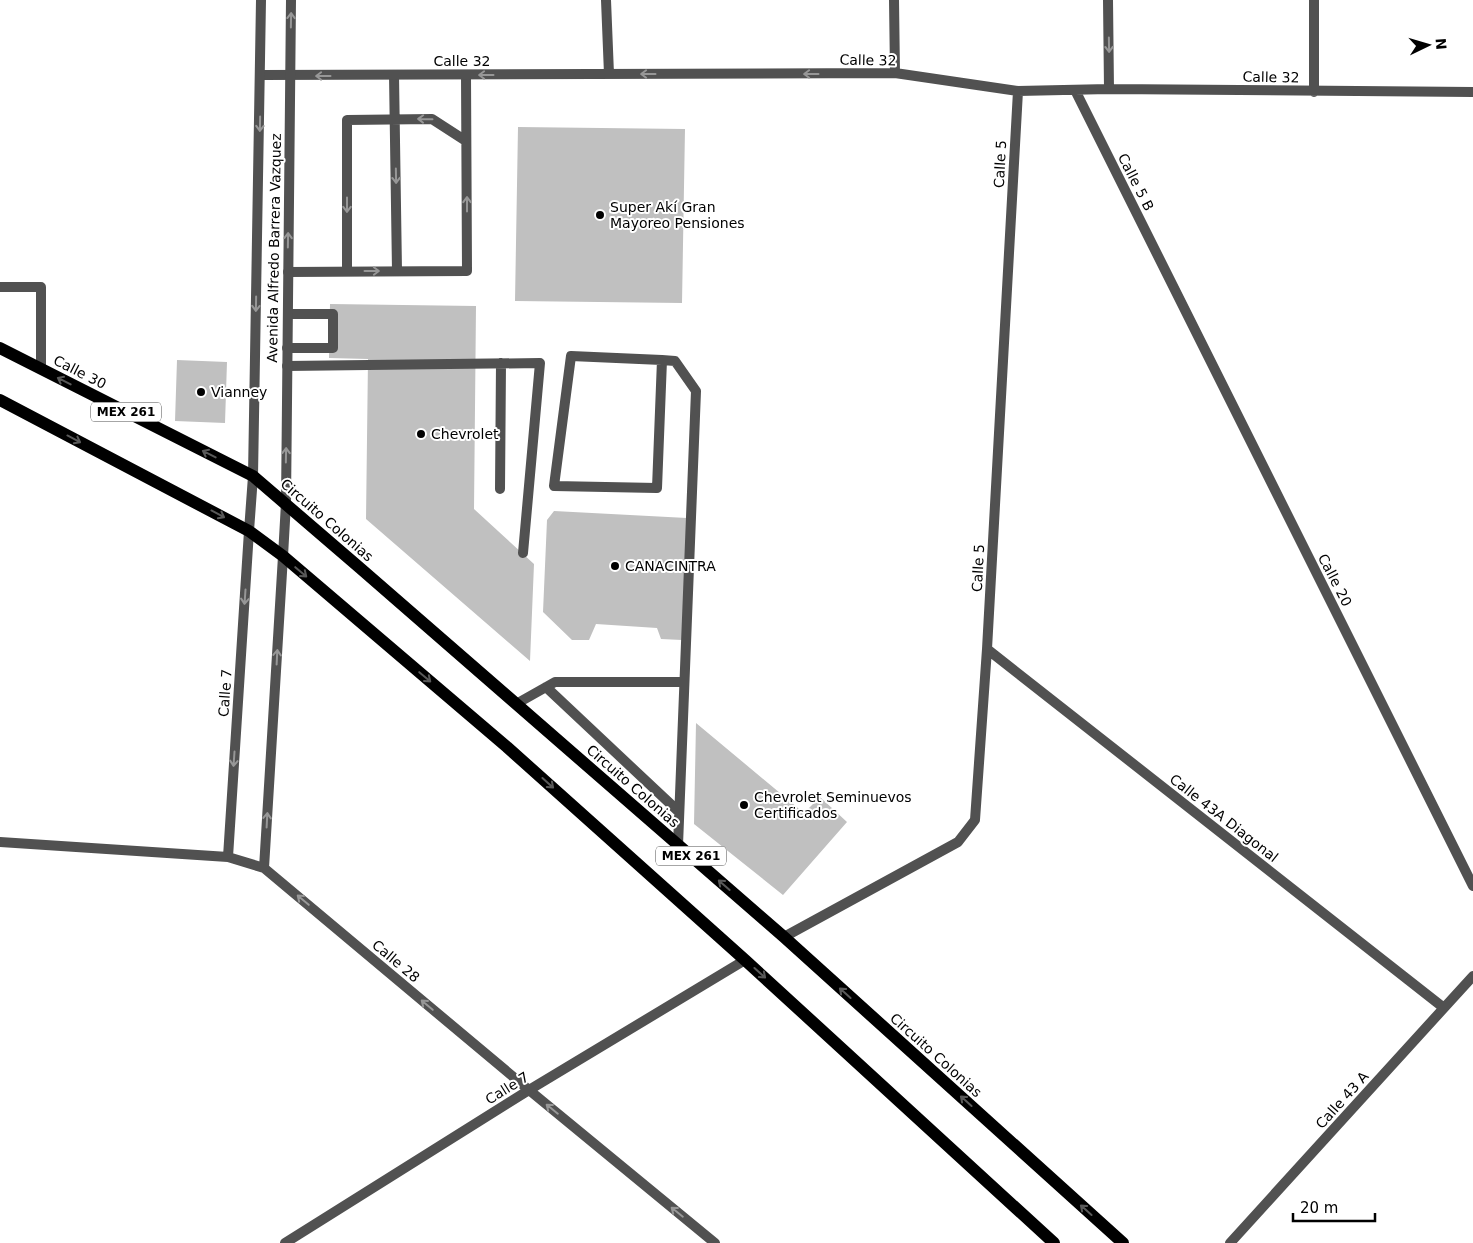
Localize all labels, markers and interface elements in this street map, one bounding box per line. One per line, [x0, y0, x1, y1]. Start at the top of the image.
one-way arrow [286, 13, 296, 29]
north arrow [1403, 20, 1453, 70]
one-way arrow [1104, 36, 1114, 52]
text: N [1432, 37, 1449, 50]
street label: Calle 32 [839, 52, 897, 68]
street label: Calle 32 [433, 53, 491, 69]
one-way arrow [641, 69, 657, 79]
one-way arrow [803, 69, 820, 79]
street label: Calle 32 [1242, 69, 1300, 85]
one-way arrow [478, 70, 494, 80]
one-way arrow [316, 71, 332, 81]
one-way arrow [417, 114, 433, 124]
one-way arrow [255, 115, 265, 131]
street label: Avenida Alfredo Barrera Vazquez [264, 133, 284, 363]
street label: Calle 5 [991, 140, 1009, 188]
street label: Calle 5 B [1115, 151, 1157, 213]
one-way arrow [391, 168, 401, 184]
one-way arrow [342, 196, 352, 212]
one-way arrow [462, 196, 472, 212]
place label: Super Akí Gran Mayoreo Pensiones [610, 199, 745, 231]
marker: Super Akí Gran Mayoreo Pensiones [594, 209, 606, 221]
one-way arrow [283, 232, 293, 248]
one-way arrow [363, 266, 379, 276]
one-way arrow [251, 295, 261, 311]
street label: Calle 30 [51, 352, 109, 392]
one-way arrow [57, 376, 72, 386]
place label: Vianney [211, 384, 267, 400]
marker: Vianney [195, 386, 207, 398]
road number: MEX 261 [91, 402, 161, 422]
place label: Chevrolet [431, 426, 499, 442]
marker: Chevrolet [415, 428, 427, 440]
one-way arrow [66, 435, 81, 444]
one-way arrow [281, 447, 291, 463]
one-way arrow [202, 449, 217, 459]
street label: Circuito Colonias [277, 475, 377, 565]
one-way arrow [210, 510, 225, 519]
street label: Calle 5 [969, 544, 987, 592]
street label: Calle 20 [1315, 551, 1355, 609]
place label: CANACINTRA [625, 558, 716, 574]
marker: CANACINTRA [609, 560, 621, 572]
one-way arrow [294, 566, 307, 577]
one-way arrow [240, 589, 249, 605]
one-way arrow [272, 650, 281, 666]
street label: Calle 7 [215, 668, 235, 718]
one-way arrow [418, 671, 431, 683]
street label: Circuito Colonias [583, 741, 683, 831]
one-way arrow [230, 751, 239, 767]
street label: Calle 43A Diagonal [1167, 771, 1281, 865]
one-way arrow [541, 778, 554, 789]
place label: Chevrolet Seminuevos Certificados [754, 789, 912, 821]
marker: Chevrolet Seminuevos Certificados [738, 799, 750, 811]
one-way arrow [263, 812, 272, 828]
road number: MEX 261 [656, 846, 726, 866]
one-way arrow [717, 879, 730, 890]
one-way arrow [296, 895, 309, 906]
street label: Calle 28 [369, 937, 423, 985]
one-way arrow [753, 968, 766, 979]
one-way arrow [839, 987, 852, 998]
one-way arrow [421, 1000, 434, 1011]
street label: Circuito Colonias [887, 1010, 985, 1100]
street label: Calle 7 [482, 1068, 532, 1108]
street label: Calle 43 A [1312, 1068, 1372, 1132]
one-way arrow [959, 1096, 972, 1107]
one-way arrow [546, 1104, 559, 1115]
scale bar [1293, 1190, 1376, 1222]
text: 20 m [1300, 1199, 1338, 1217]
one-way arrow [1080, 1204, 1093, 1216]
one-way arrow [671, 1207, 684, 1218]

